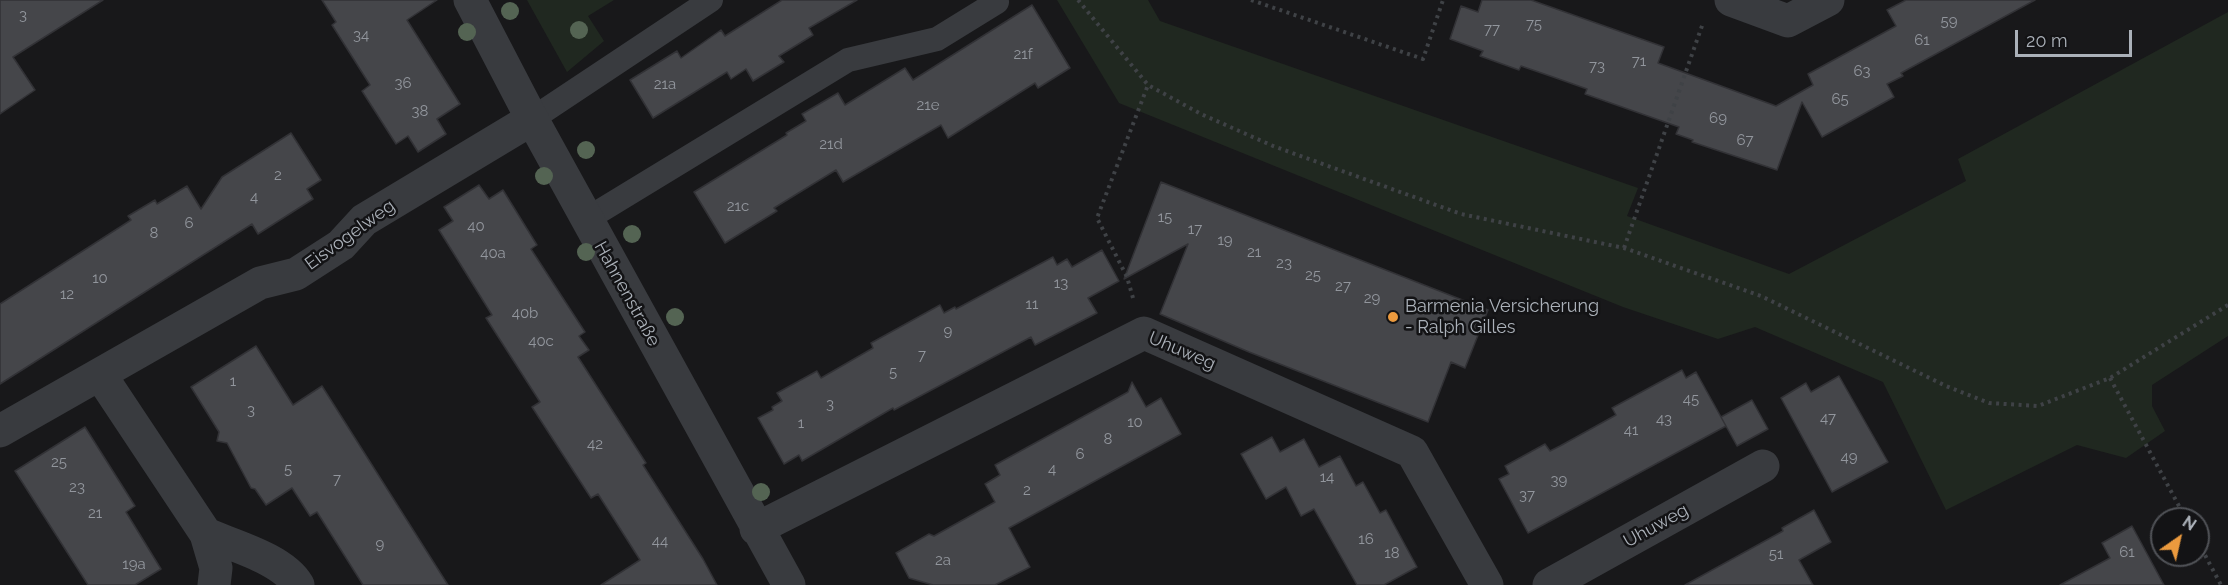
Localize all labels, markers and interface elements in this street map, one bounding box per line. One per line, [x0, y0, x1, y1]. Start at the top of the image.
house number: 3 [19, 6, 27, 24]
house number: 59 [1941, 12, 1957, 30]
house number: 75 [1526, 15, 1542, 33]
scale bar [2018, 18, 2135, 56]
house number: 77 [1484, 20, 1500, 38]
house number: 34 [353, 26, 369, 44]
text: 20 m [2026, 30, 2068, 51]
house number: 61 [1914, 31, 1930, 49]
house number: 21f [1013, 45, 1033, 63]
house number: 71 [1632, 52, 1646, 70]
house number: 73 [1589, 57, 1605, 75]
house number: 63 [1853, 62, 1871, 80]
house number: 36 [394, 74, 412, 92]
house number: 21a [654, 75, 676, 93]
house number: 65 [1831, 90, 1849, 108]
house number: 21e [916, 96, 940, 114]
house number: 38 [412, 102, 428, 120]
house number: 69 [1709, 109, 1727, 127]
house number: 67 [1736, 131, 1754, 149]
house number: 21d [819, 135, 843, 153]
house number: 2 [274, 166, 282, 184]
house number: 4 [250, 188, 258, 206]
street label: Eisvogelweg [301, 195, 399, 275]
house number: 21c [727, 197, 749, 215]
house number: 15 [1158, 208, 1172, 226]
house number: 6 [184, 214, 194, 232]
house number: 40 [467, 217, 485, 235]
house number: 17 [1188, 220, 1202, 238]
house number: 8 [150, 224, 158, 242]
house number: 19 [1217, 231, 1233, 249]
street label: Hahnenstraße [589, 238, 665, 350]
house number: 21 [1247, 243, 1261, 261]
house number: 40a [480, 244, 506, 262]
house number: 23 [1276, 254, 1292, 272]
house number: 25 [1305, 266, 1321, 284]
house number: 10 [92, 269, 108, 287]
house number: 13 [1054, 274, 1068, 292]
house number: 27 [1335, 277, 1351, 295]
house number: 12 [60, 285, 74, 303]
house number: 29 [1364, 289, 1380, 307]
house number: 11 [1026, 295, 1038, 313]
place label: Barmenia Versicherung - Ralph Gilles [1405, 296, 1599, 338]
house number: 40b [512, 304, 538, 322]
marker: Barmenia Versicherung - Ralph Gilles [1386, 310, 1400, 324]
house number: 9 [944, 322, 952, 340]
street label: Uhuweg [1145, 327, 1219, 375]
house number: 40c [528, 332, 554, 350]
house number: 7 [918, 346, 926, 364]
house number: 5 [889, 363, 897, 381]
house number: 1 [230, 372, 236, 390]
house number: 45 [1683, 390, 1699, 408]
house number: 3 [826, 395, 834, 413]
house number: 3 [247, 401, 255, 419]
house number: 47 [1820, 409, 1836, 427]
house number: 43 [1656, 410, 1672, 428]
house number: 10 [1127, 413, 1143, 431]
house number: 1 [798, 414, 804, 432]
house number: 41 [1624, 421, 1638, 439]
house number: 8 [1104, 430, 1112, 448]
house number: 42 [587, 435, 603, 453]
house number: 6 [1075, 445, 1085, 463]
house number: 49 [1841, 448, 1857, 466]
house number: 25 [51, 453, 67, 471]
house number: 5 [284, 460, 292, 478]
house number: 4 [1048, 460, 1056, 478]
house number: 14 [1320, 468, 1334, 486]
house number: 7 [333, 470, 341, 488]
house number: 39 [1551, 471, 1567, 489]
house number: 23 [69, 478, 85, 496]
house number: 2 [1023, 481, 1031, 499]
house number: 37 [1519, 486, 1535, 504]
street label: Uhuweg [1620, 499, 1692, 553]
house number: 21 [88, 504, 102, 522]
north arrow [2150, 507, 2210, 567]
text: N [2179, 512, 2200, 535]
house number: 16 [1358, 530, 1374, 548]
house number: 44 [652, 532, 668, 550]
house number: 9 [376, 535, 384, 553]
house number: 61 [2119, 543, 2135, 561]
house number: 18 [1384, 544, 1400, 562]
house number: 51 [1769, 545, 1783, 563]
house number: 2a [935, 551, 951, 569]
house number: 19a [122, 555, 146, 573]

